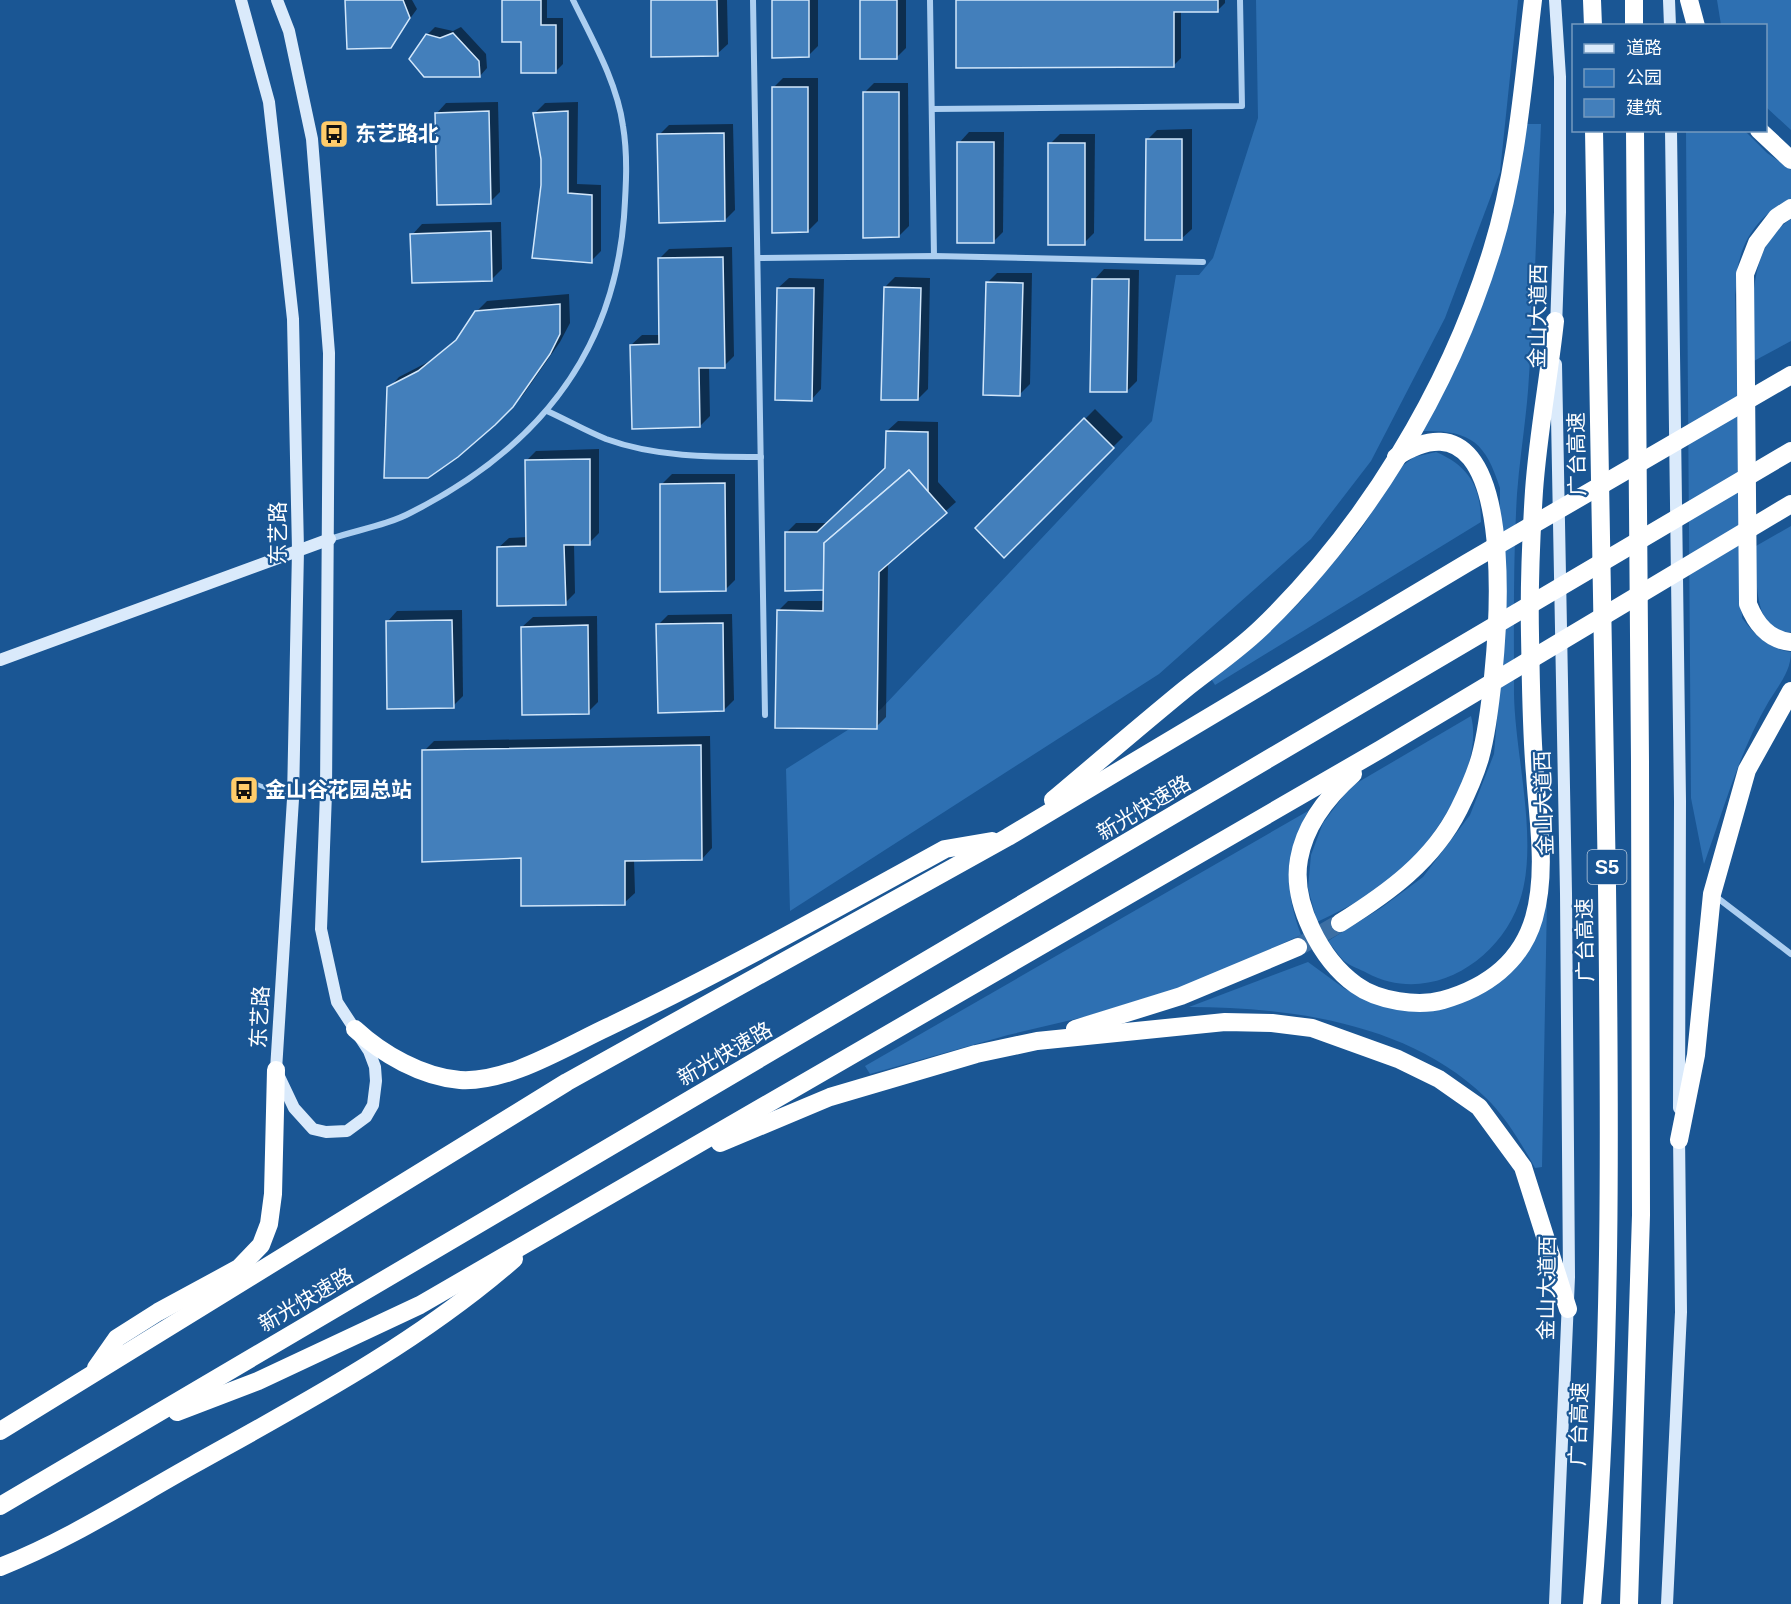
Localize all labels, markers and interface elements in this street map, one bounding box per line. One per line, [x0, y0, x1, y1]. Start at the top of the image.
legend [1572, 24, 1767, 132]
text: 道路 [1626, 38, 1662, 58]
text: 公园 [1626, 68, 1662, 88]
text: 建筑 [1626, 98, 1662, 118]
bus stop icon: 东艺路北 [318, 118, 350, 150]
place label: 东艺路北 [355, 122, 439, 145]
street label: 金山大道西 [1525, 263, 1550, 369]
street label: 广台高速 [1564, 412, 1589, 496]
street label: 东艺路 [266, 502, 289, 565]
street label: 金山大道西 [1530, 750, 1557, 856]
street label: 新光快速路 [1093, 771, 1195, 844]
bus stop icon: 金山谷花园总站 [228, 774, 260, 806]
place label: 金山谷花园总站 [265, 778, 412, 801]
road number: S5 [1588, 850, 1626, 884]
street label: 广台高速 [1572, 898, 1597, 982]
street label: 东艺路 [246, 985, 273, 1049]
street label: 新光快速路 [674, 1017, 776, 1090]
street label: 金山大道西 [1534, 1235, 1559, 1341]
street label: 新光快速路 [255, 1263, 357, 1336]
street label: 广台高速 [1566, 1382, 1591, 1466]

